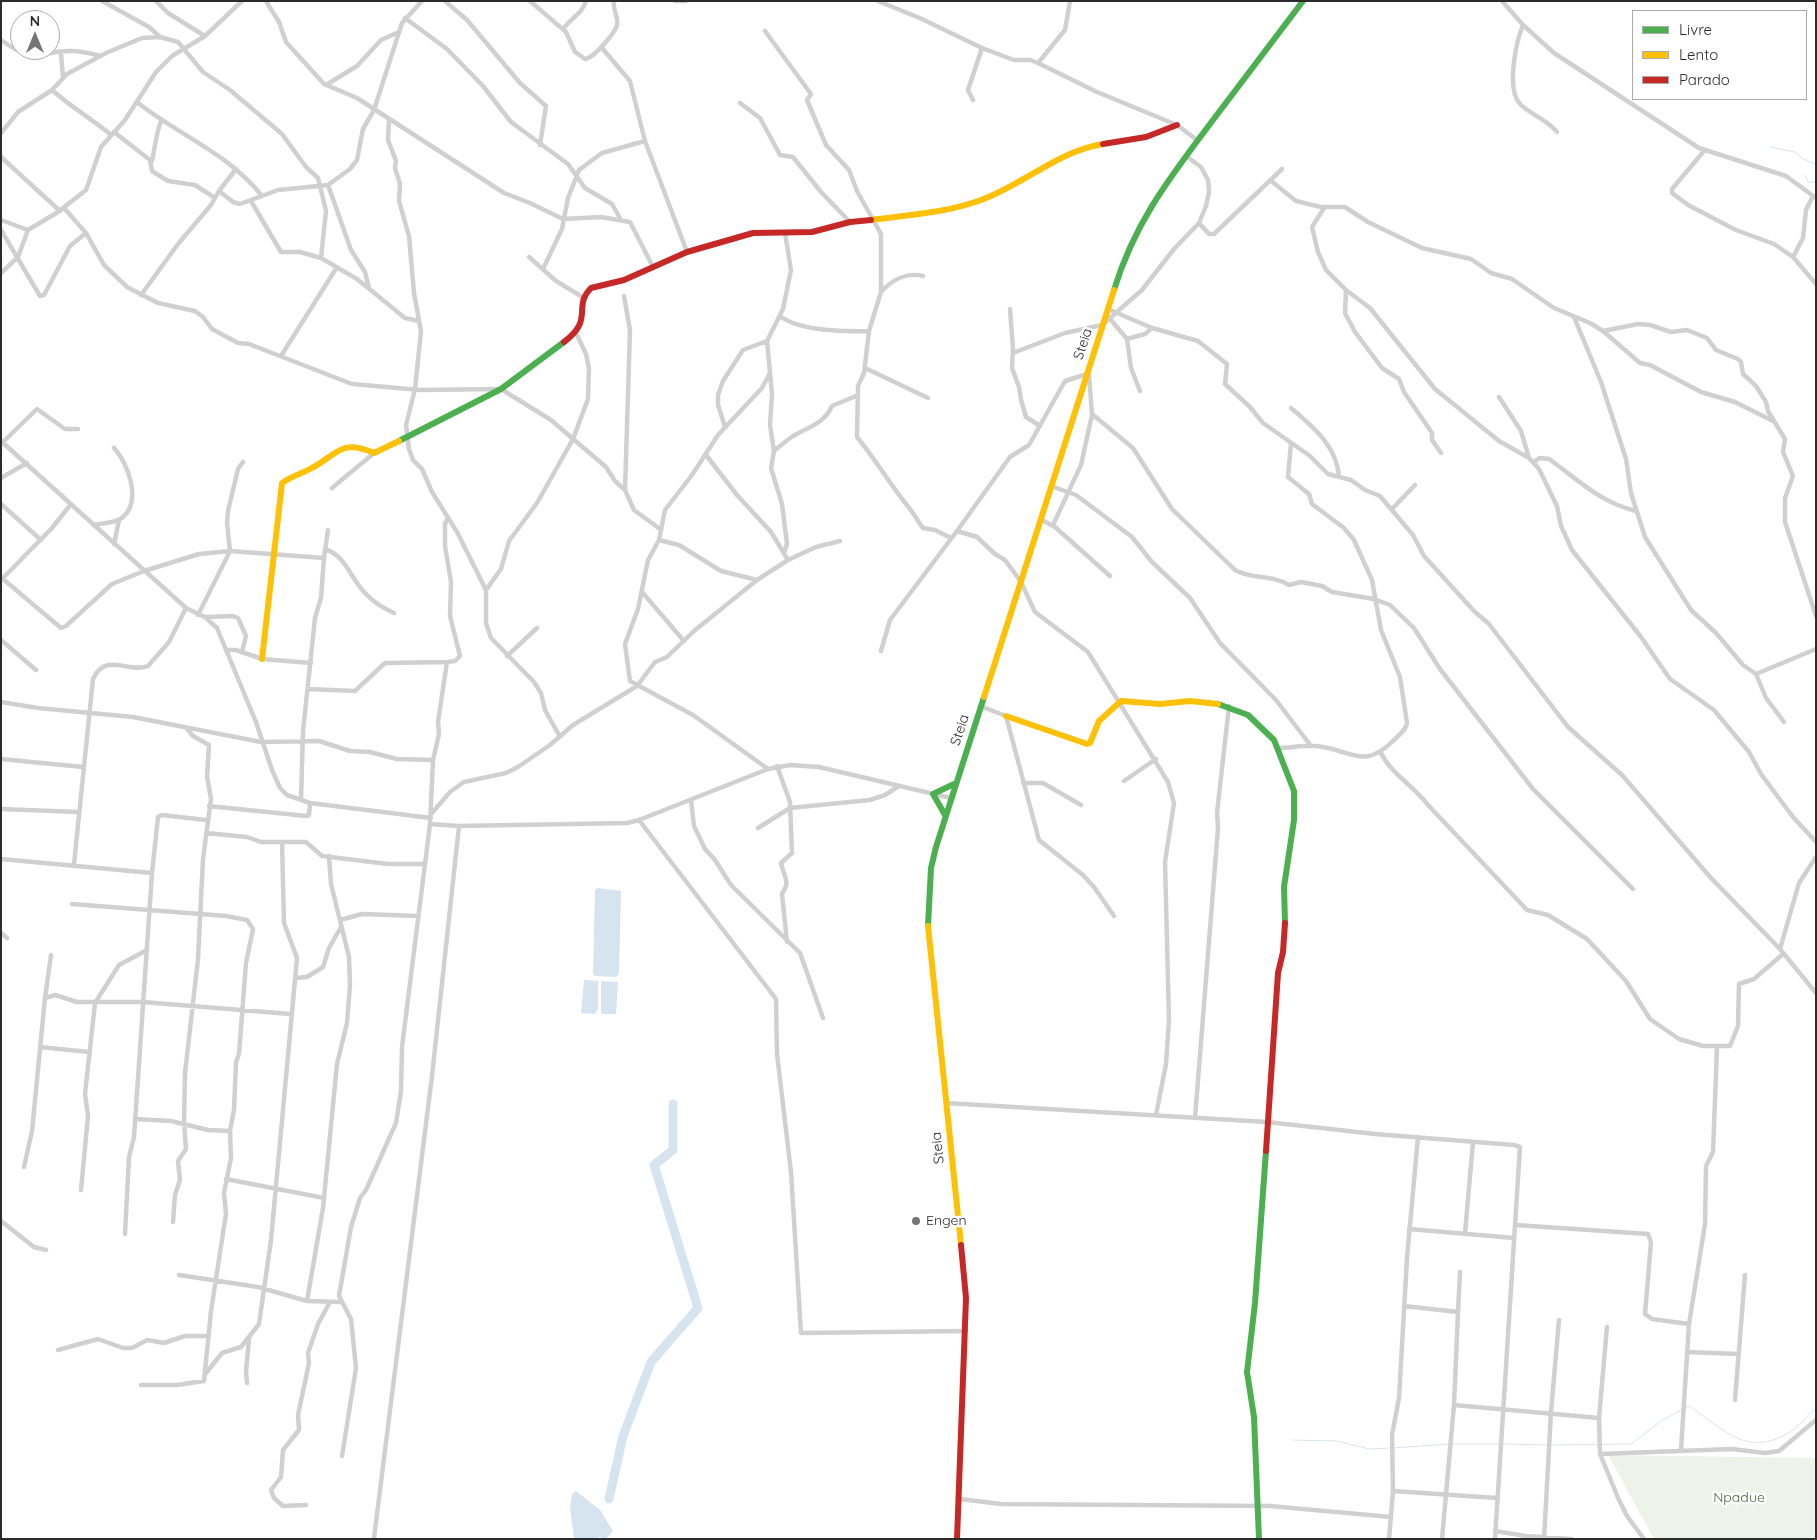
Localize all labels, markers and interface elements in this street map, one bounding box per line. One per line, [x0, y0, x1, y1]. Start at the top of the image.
north arrow [10, 10, 60, 60]
legend [1632, 10, 1807, 100]
text: N [30, 12, 40, 30]
text: Livre [1679, 20, 1712, 39]
text: Lento [1679, 45, 1718, 64]
text: Parado [1679, 70, 1730, 89]
street label: Steia [1070, 326, 1096, 362]
street label: Steia [947, 712, 973, 748]
street label: Steia [928, 1131, 948, 1165]
place label: Engen [926, 1213, 967, 1229]
marker: Engen [910, 1215, 922, 1227]
park label: Npadue [1713, 1490, 1765, 1506]

